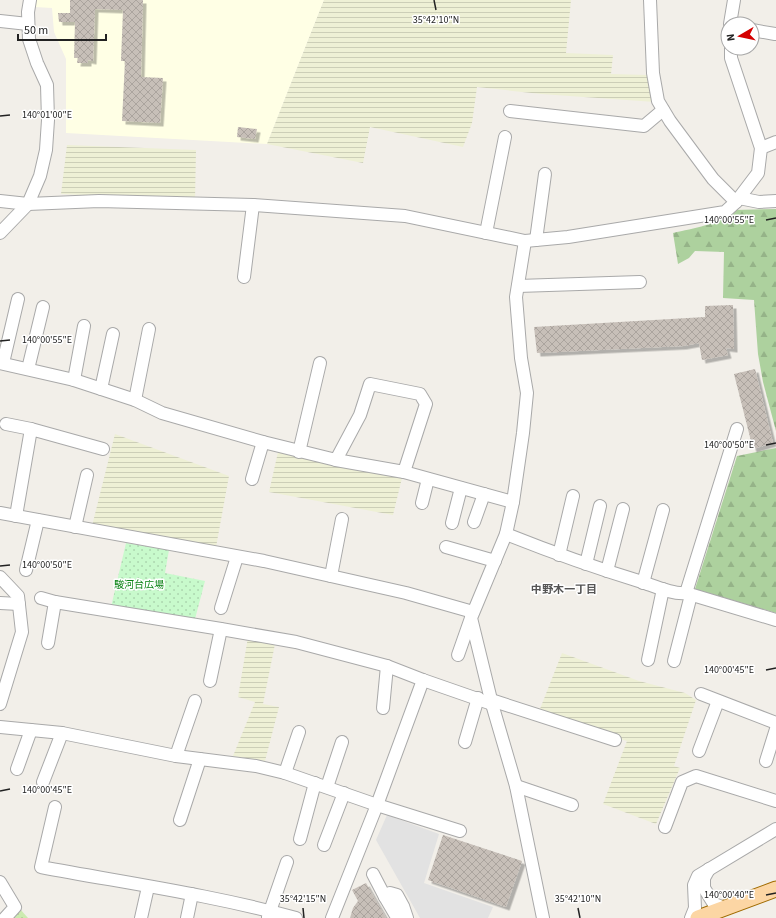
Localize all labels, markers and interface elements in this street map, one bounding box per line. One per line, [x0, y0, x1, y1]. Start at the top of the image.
text: 35°42'10"N [413, 13, 459, 27]
scale bar [18, 16, 106, 42]
north arrow [720, 16, 760, 56]
text: 50 m [24, 22, 48, 39]
text: N [723, 33, 739, 42]
text: 140°01'00"E [22, 108, 72, 122]
text: 140°00'55"E [704, 213, 754, 227]
text: 140°00'55"E [22, 333, 72, 347]
text: 140°00'50"E [704, 438, 754, 452]
text: 140°00'50"E [22, 558, 72, 572]
park label: 駿河台広場 [114, 578, 164, 592]
district label: 中野木一丁目 [531, 582, 597, 597]
text: 140°00'45"E [704, 663, 754, 677]
text: 140°00'45"E [22, 783, 72, 797]
text: 140°00'40"E [704, 888, 754, 902]
text: 35°42'15"N [280, 892, 326, 906]
text: 35°42'10"N [555, 892, 601, 906]

